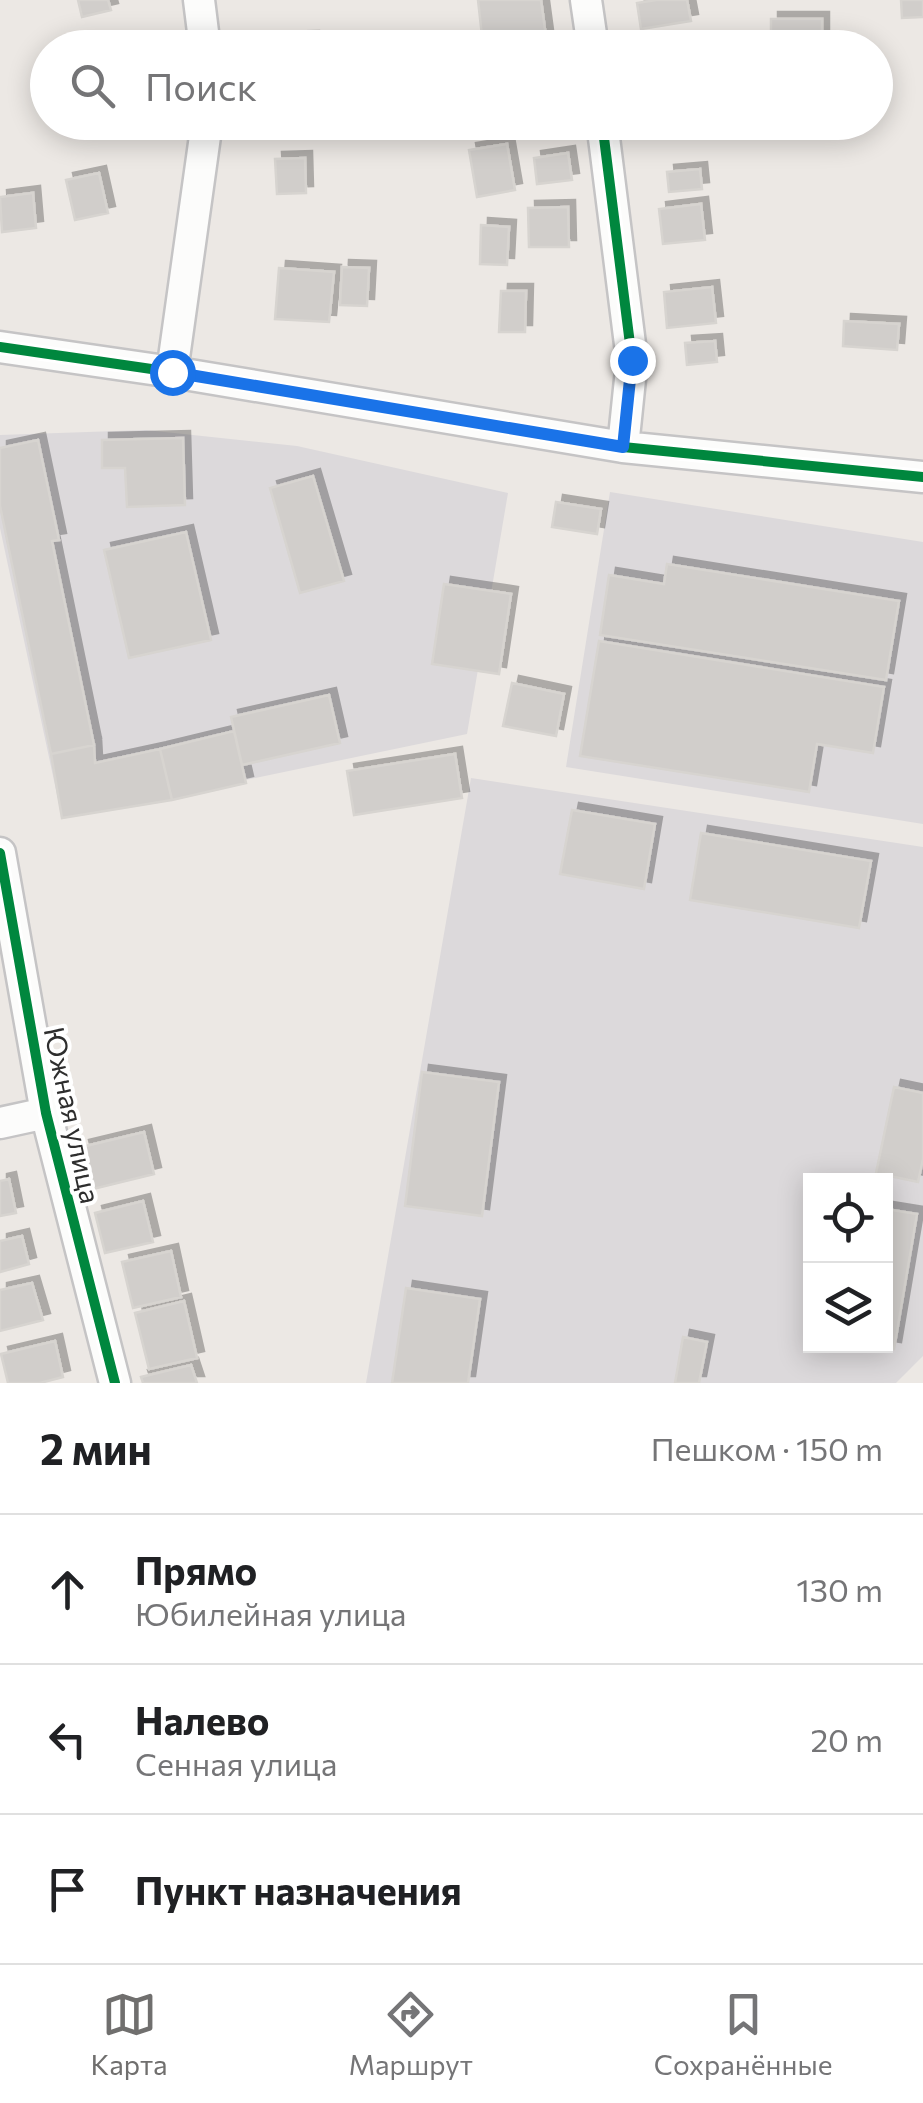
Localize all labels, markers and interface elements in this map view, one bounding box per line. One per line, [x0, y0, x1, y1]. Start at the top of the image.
search box [30, 30, 893, 140]
icon: search [65, 58, 120, 113]
text: Поиск [145, 62, 257, 109]
route end [610, 338, 656, 384]
route start [150, 350, 196, 396]
street label: Южная улица [38, 1024, 108, 1206]
map controls [803, 1173, 893, 1353]
button: locate [803, 1173, 893, 1263]
button: layers [803, 1263, 893, 1353]
text: 2 мин [40, 1422, 152, 1474]
text: Пешком · 150 m [651, 1428, 883, 1468]
text: Прямо [135, 1546, 257, 1593]
icon: ahead [40, 1562, 95, 1617]
text: 130 m [796, 1569, 883, 1609]
text: Юбилейная улица [135, 1593, 406, 1633]
text: Налево [135, 1696, 269, 1743]
icon: left [40, 1712, 95, 1767]
text: 20 m [810, 1719, 883, 1759]
text: Сенная улица [135, 1743, 337, 1783]
icon: arrive [40, 1862, 95, 1917]
text: Пункт назначения [135, 1866, 462, 1913]
tab: Карта [90, 1987, 168, 2081]
tab: Маршрут [349, 1987, 473, 2081]
tab: Сохранённые [654, 1987, 833, 2081]

